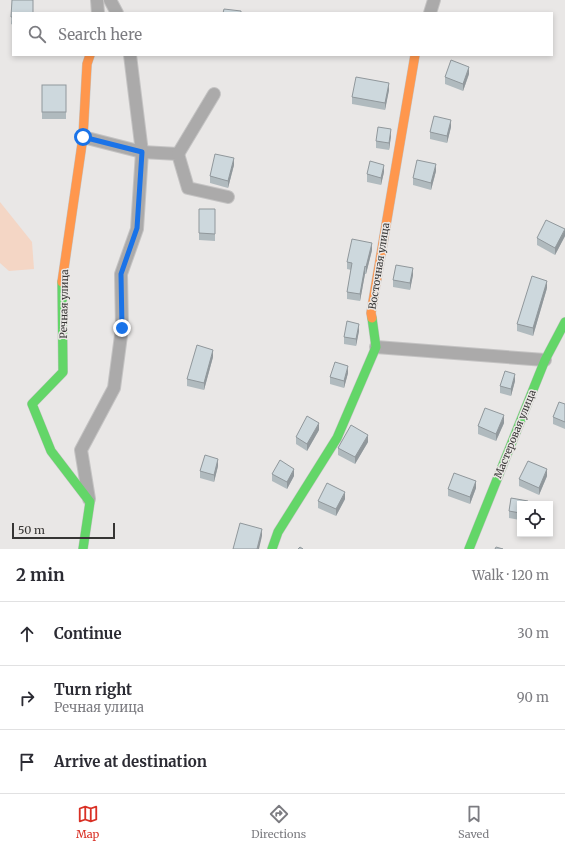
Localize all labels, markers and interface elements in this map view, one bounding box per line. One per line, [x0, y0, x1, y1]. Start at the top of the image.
search box [12, 12, 553, 56]
icon: search [26, 23, 48, 45]
text: Search here [58, 25, 142, 44]
route start [74, 128, 92, 146]
street label: Восточная улица [366, 221, 392, 310]
street label: Речная улица [57, 269, 71, 339]
route end [113, 319, 131, 337]
street label: Мастеровая улица [491, 387, 539, 480]
map controls [517, 501, 553, 537]
button: locate [517, 501, 553, 537]
scale bar [12, 521, 115, 540]
text: 50 m [18, 523, 45, 537]
text: 2 min [16, 564, 64, 586]
text: Walk · 120 m [472, 567, 549, 584]
icon: ahead [16, 623, 38, 645]
text: Continue [54, 624, 122, 643]
text: 30 m [517, 625, 549, 642]
text: Turn right [54, 680, 132, 699]
icon: right [16, 687, 38, 709]
text: 90 m [517, 689, 549, 706]
text: Речная улица [54, 699, 144, 716]
icon: arrive [16, 751, 38, 773]
text: Arrive at destination [54, 752, 207, 771]
tab: Map [76, 803, 99, 841]
tab: Directions [251, 803, 306, 841]
tab: Saved [458, 803, 489, 841]

